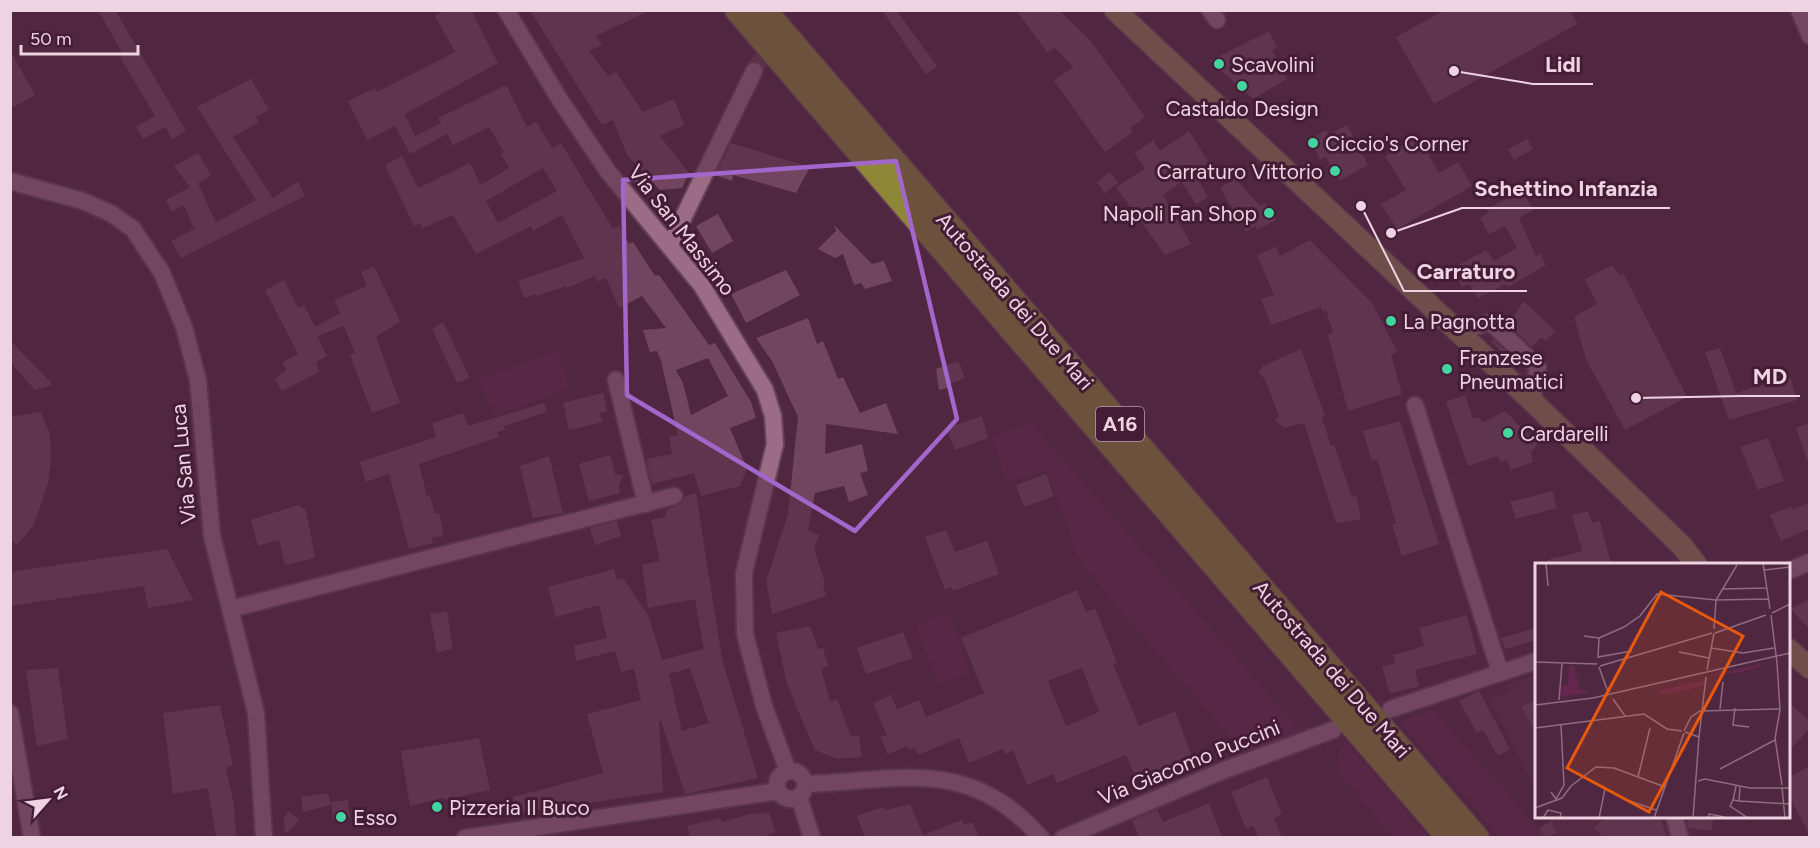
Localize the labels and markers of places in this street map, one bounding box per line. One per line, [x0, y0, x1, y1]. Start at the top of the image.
callout: Lidl [1533, 44, 1593, 84]
place label: Scavolini [1231, 52, 1315, 77]
marker: Scavolini [1212, 57, 1226, 71]
marker: Castaldo Design [1235, 79, 1249, 93]
place label: Castaldo Design [1165, 96, 1319, 121]
place label: Ciccio's Corner [1325, 131, 1469, 156]
marker: Ciccio's Corner [1306, 136, 1320, 150]
place label: Carraturo Vittorio [1157, 159, 1323, 184]
marker: Carraturo Vittorio [1328, 164, 1342, 178]
callout: Schettino Infanzia [1462, 168, 1670, 208]
place label: Napoli Fan Shop [1103, 201, 1257, 226]
marker: Napoli Fan Shop [1262, 206, 1276, 220]
callout: Carraturo [1404, 251, 1527, 291]
place label: La Pagnotta [1403, 309, 1515, 334]
marker: La Pagnotta [1384, 314, 1398, 328]
place label: Franzese Pneumatici [1459, 345, 1564, 394]
callout: MD [1741, 356, 1800, 396]
marker: Franzese Pneumatici [1440, 362, 1454, 376]
place label: Cardarelli [1520, 421, 1609, 446]
marker: Cardarelli [1501, 426, 1515, 440]
place label: Pizzeria Il Buco [449, 795, 590, 820]
marker: Pizzeria Il Buco [430, 800, 444, 814]
place label: Esso [353, 805, 397, 830]
marker: Esso [334, 810, 348, 824]

